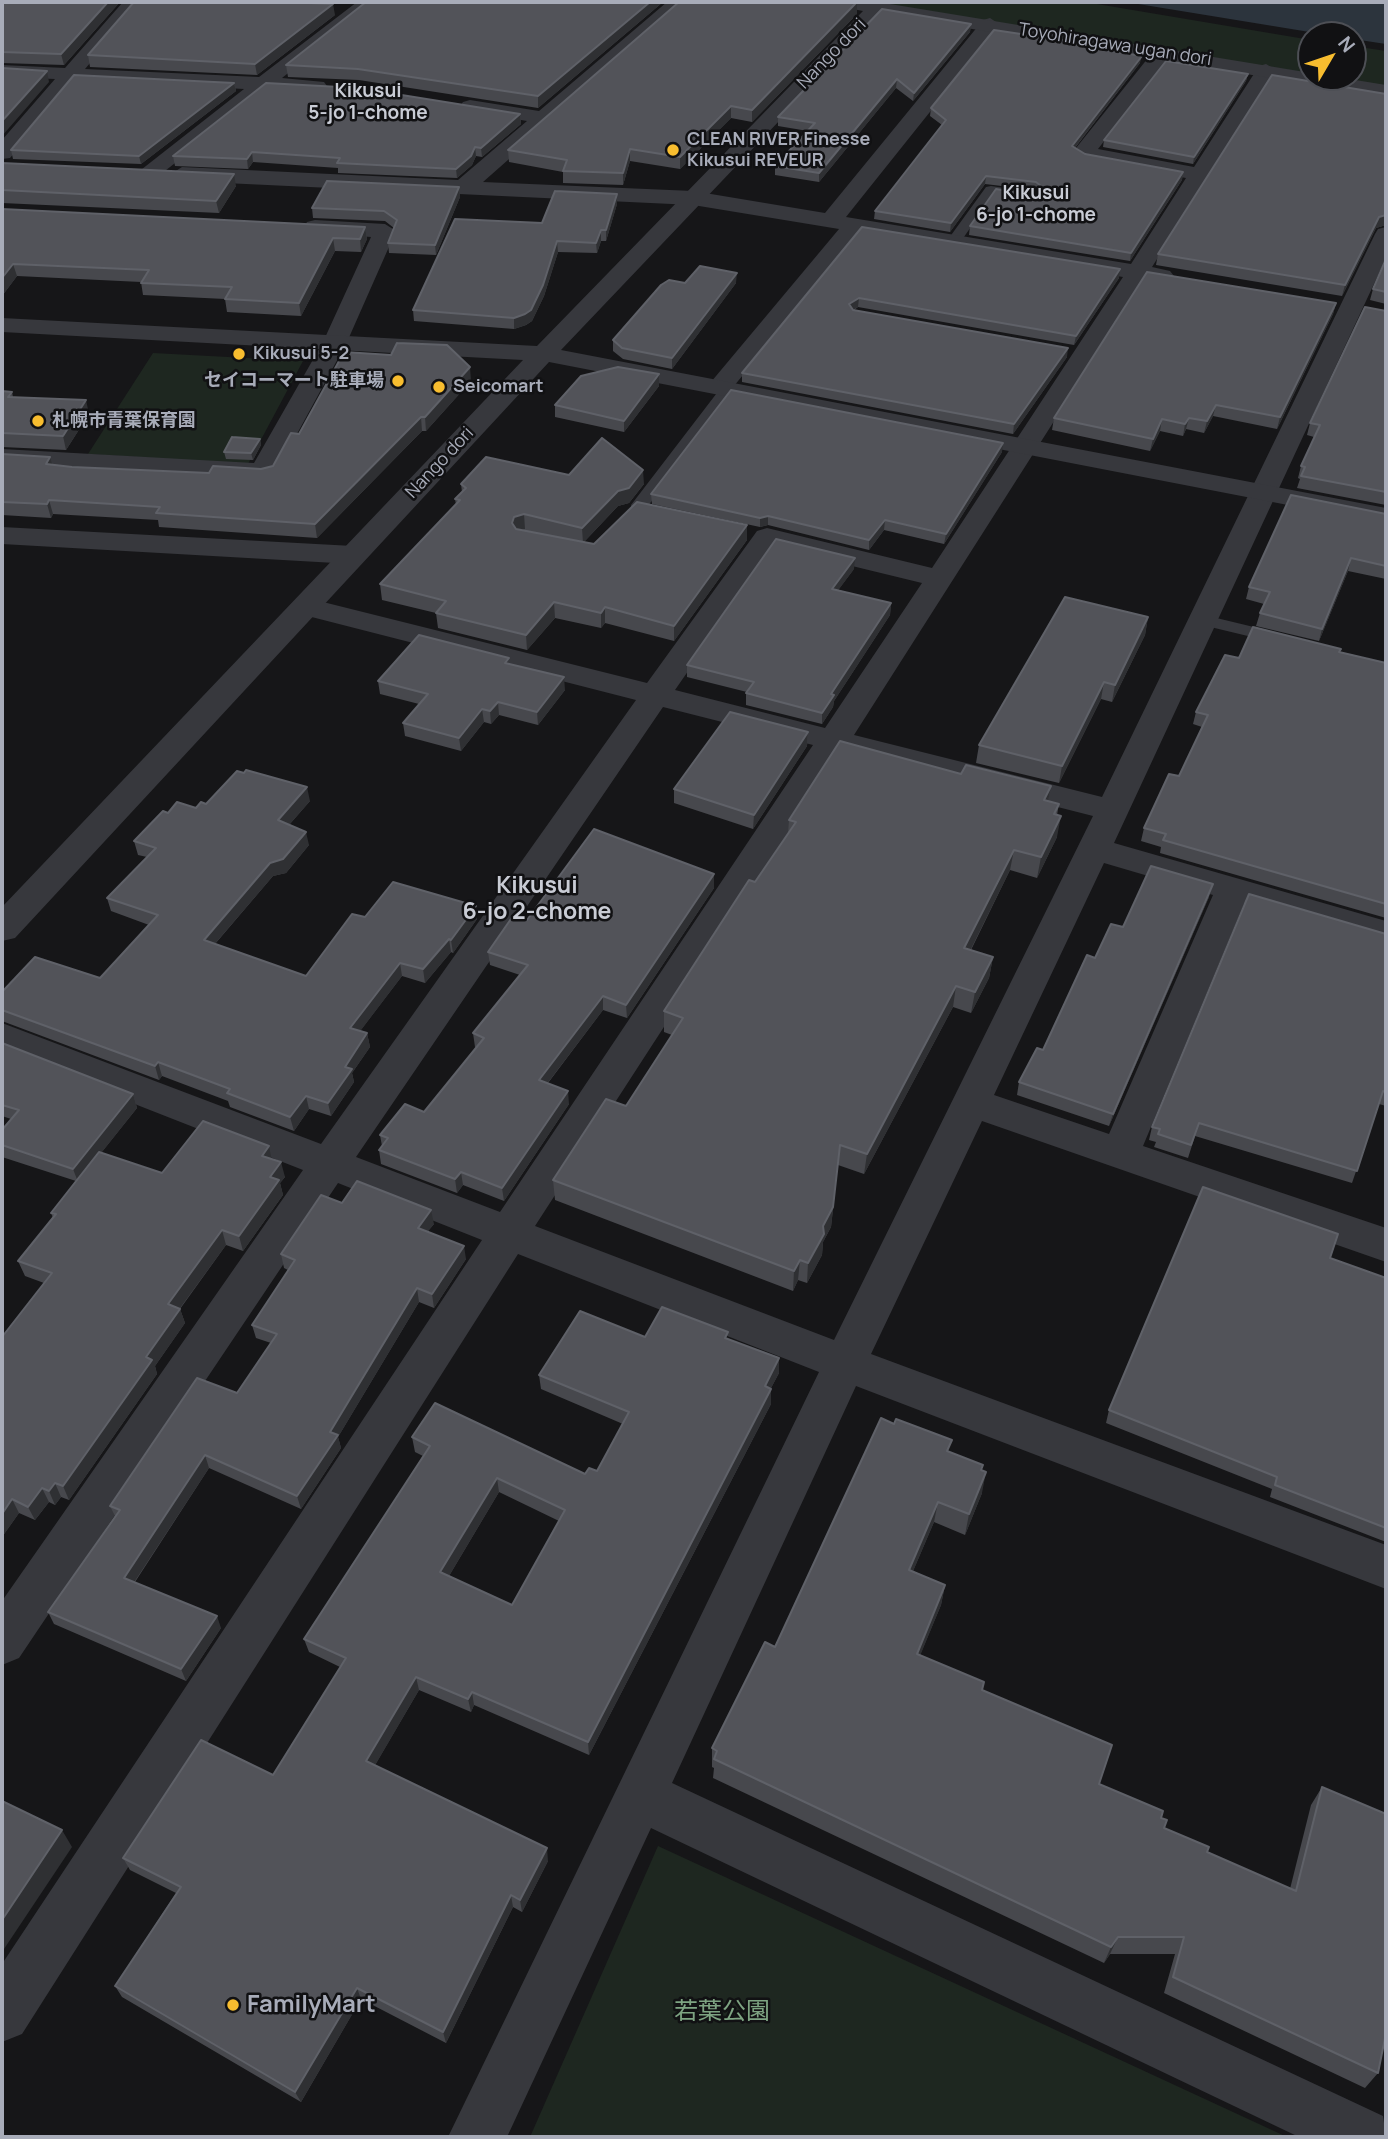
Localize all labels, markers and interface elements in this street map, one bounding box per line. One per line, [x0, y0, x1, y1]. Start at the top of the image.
street label: Nango dori [793, 14, 871, 94]
street label: Toyohiragawa ugan dori [1017, 19, 1213, 71]
north arrow [1297, 21, 1367, 91]
text: N [1332, 31, 1361, 58]
district label: Kikusui 5-jo 1-chome [308, 81, 428, 125]
place label: CLEAN RIVER Finesse Kikusui REVEUR [687, 129, 870, 172]
marker: CLEAN RIVER Finesse Kikusui REVEUR [665, 142, 681, 158]
district label: Kikusui 6-jo 1-chome [976, 183, 1096, 227]
place label: Kikusui 5-2 [253, 343, 349, 365]
marker: Kikusui 5-2 [231, 346, 247, 362]
place label: セイコーマート駐車場 [204, 370, 384, 392]
marker: セイコーマート駐車場 [390, 373, 406, 389]
place label: Seicomart [453, 376, 543, 398]
marker: Seicomart [431, 379, 447, 395]
place label: 札幌市青葉保育園 [52, 410, 196, 432]
marker: 札幌市青葉保育園 [30, 413, 46, 429]
street label: Nango dori [401, 423, 479, 503]
district label: Kikusui 6-jo 2-chome [463, 873, 611, 927]
place label: FamilyMart [247, 1991, 376, 2019]
marker: FamilyMart [225, 1997, 241, 2013]
park label: 若葉公園 [674, 1998, 770, 2026]

